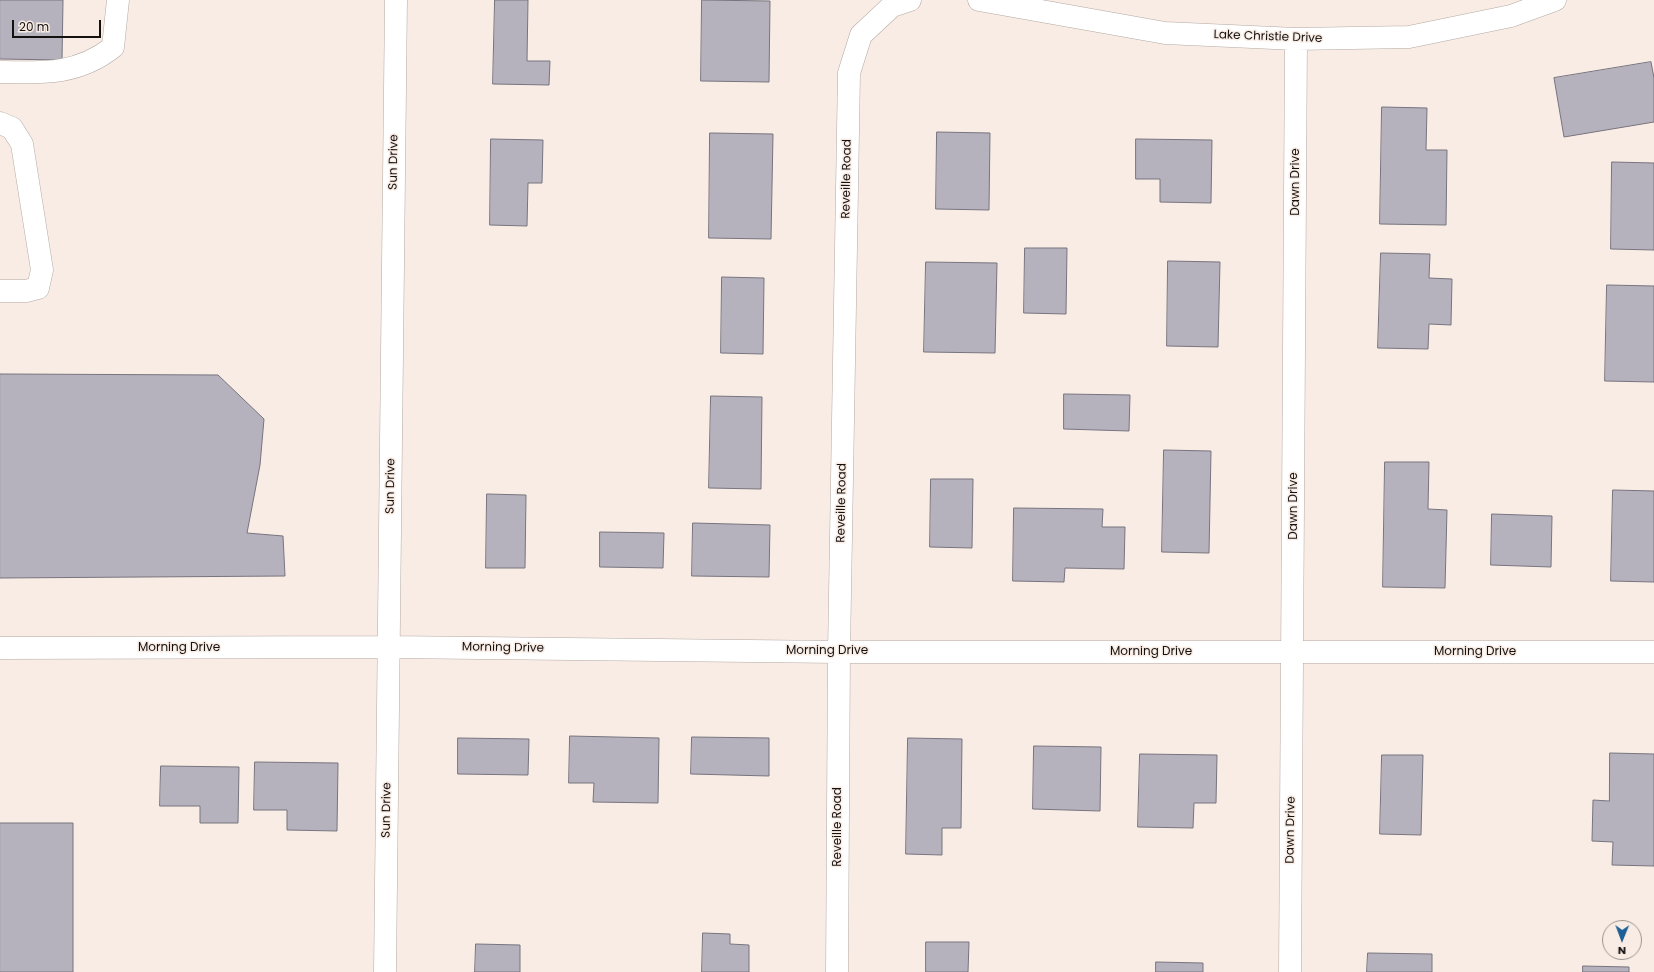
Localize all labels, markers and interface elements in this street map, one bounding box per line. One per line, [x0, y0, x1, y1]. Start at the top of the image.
scale bar [14, 12, 103, 38]
text: 20 m [19, 18, 49, 35]
street label: Lake Christie Drive [1213, 28, 1323, 46]
street label: Sun Drive [386, 134, 402, 190]
street label: Reveille Road [839, 139, 855, 219]
street label: Dawn Drive [1289, 148, 1303, 216]
street label: Sun Drive [383, 458, 399, 514]
street label: Reveille Road [834, 463, 850, 543]
street label: Dawn Drive [1287, 472, 1301, 540]
street label: Morning Drive [462, 640, 544, 656]
street label: Morning Drive [138, 641, 220, 655]
street label: Morning Drive [786, 644, 868, 658]
street label: Morning Drive [1110, 645, 1192, 659]
street label: Morning Drive [1434, 645, 1516, 659]
street label: Sun Drive [379, 782, 395, 838]
street label: Reveille Road [831, 787, 845, 867]
street label: Dawn Drive [1283, 796, 1299, 864]
north arrow [1602, 920, 1642, 960]
text: N [1618, 943, 1626, 959]

